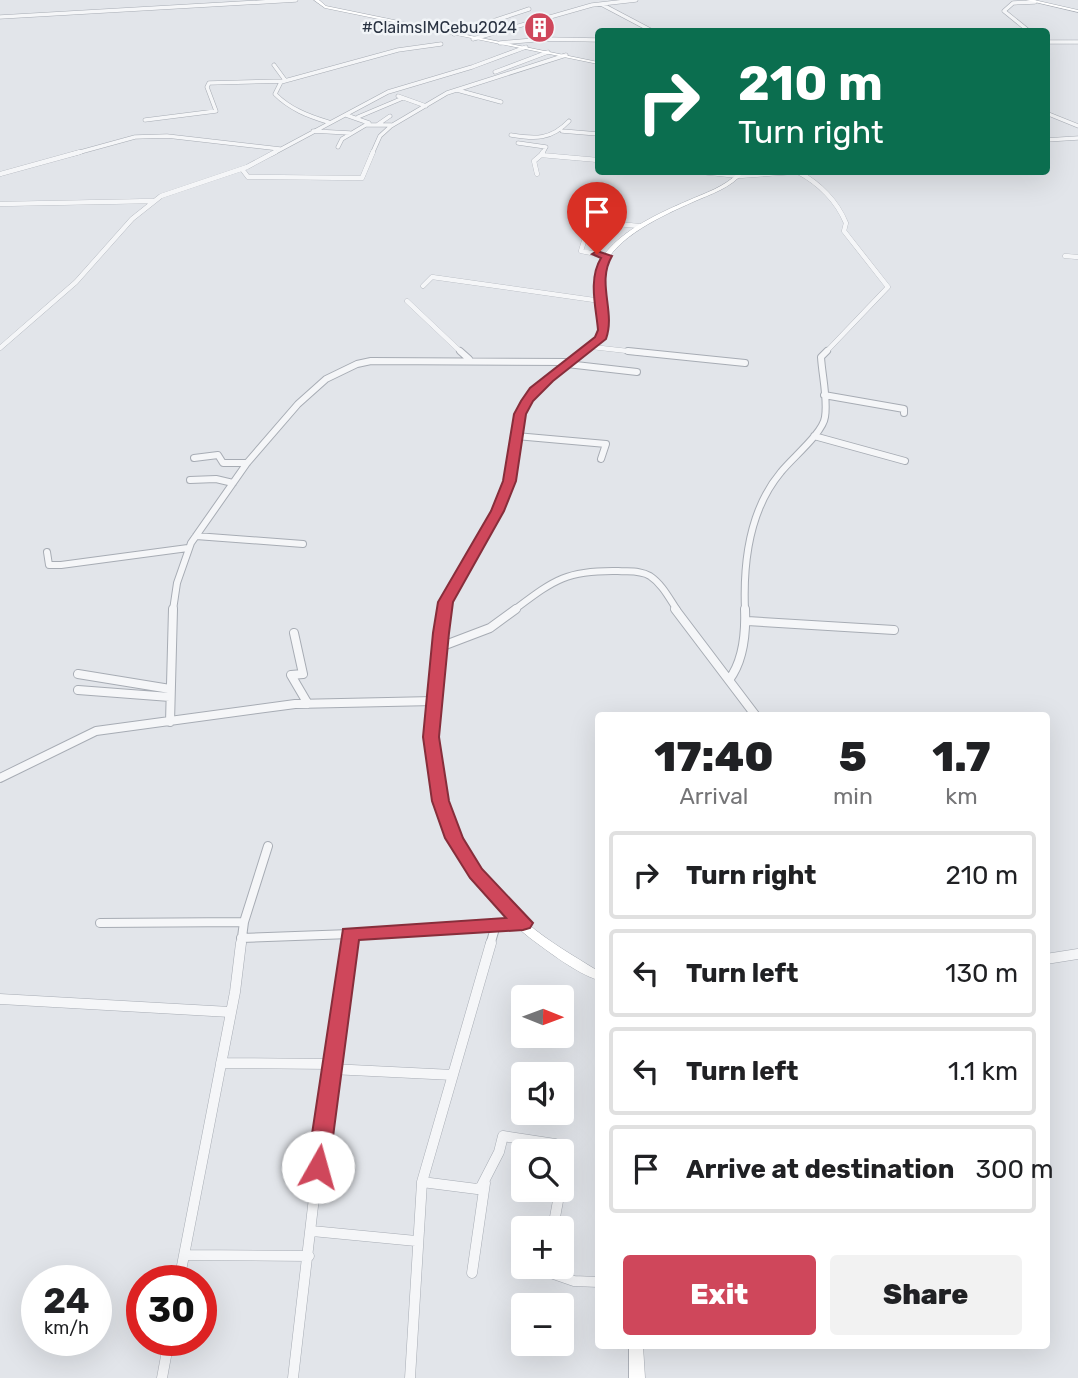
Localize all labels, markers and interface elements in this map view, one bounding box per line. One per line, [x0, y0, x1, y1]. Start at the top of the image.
building icon: #ClaimsIMCebu2024 [523, 10, 557, 44]
place label: #ClaimsIMCebu2024 [362, 18, 517, 37]
text: 210 m [738, 54, 883, 112]
icon: right [623, 56, 714, 147]
text: Turn right [738, 113, 883, 151]
pin [567, 182, 627, 254]
icon: arrive [578, 193, 616, 231]
text: 17:40 [654, 732, 774, 782]
text: 5 [839, 732, 867, 782]
text: 1.7 [932, 732, 991, 782]
text: Arrival [679, 782, 748, 810]
text: min [833, 782, 873, 810]
text: km [945, 782, 978, 810]
icon: right [627, 856, 665, 894]
text: Turn right [686, 860, 816, 891]
text: 210 m [946, 860, 1018, 891]
icon: left [627, 954, 665, 992]
text: Turn left [686, 958, 798, 989]
text: 130 m [945, 958, 1018, 989]
north arrow [511, 985, 574, 1048]
map controls [511, 985, 574, 1356]
icon: left [627, 1052, 665, 1090]
text: Turn left [686, 1056, 798, 1087]
text: 1.1 km [948, 1056, 1018, 1087]
button: sound [511, 1062, 574, 1125]
position arrow [281, 1130, 355, 1204]
button: search [511, 1139, 574, 1202]
icon: arrive [627, 1150, 665, 1188]
text: Arrive at destination [686, 1154, 954, 1185]
text: 300 m [975, 1154, 1054, 1185]
button: + [511, 1216, 574, 1279]
button: Exit [623, 1255, 816, 1335]
button: Share [830, 1255, 1022, 1335]
speed limit sign: 30 [126, 1265, 217, 1356]
text: 24 [43, 1280, 90, 1322]
button: − [511, 1293, 574, 1356]
text: km/h [44, 1317, 89, 1339]

